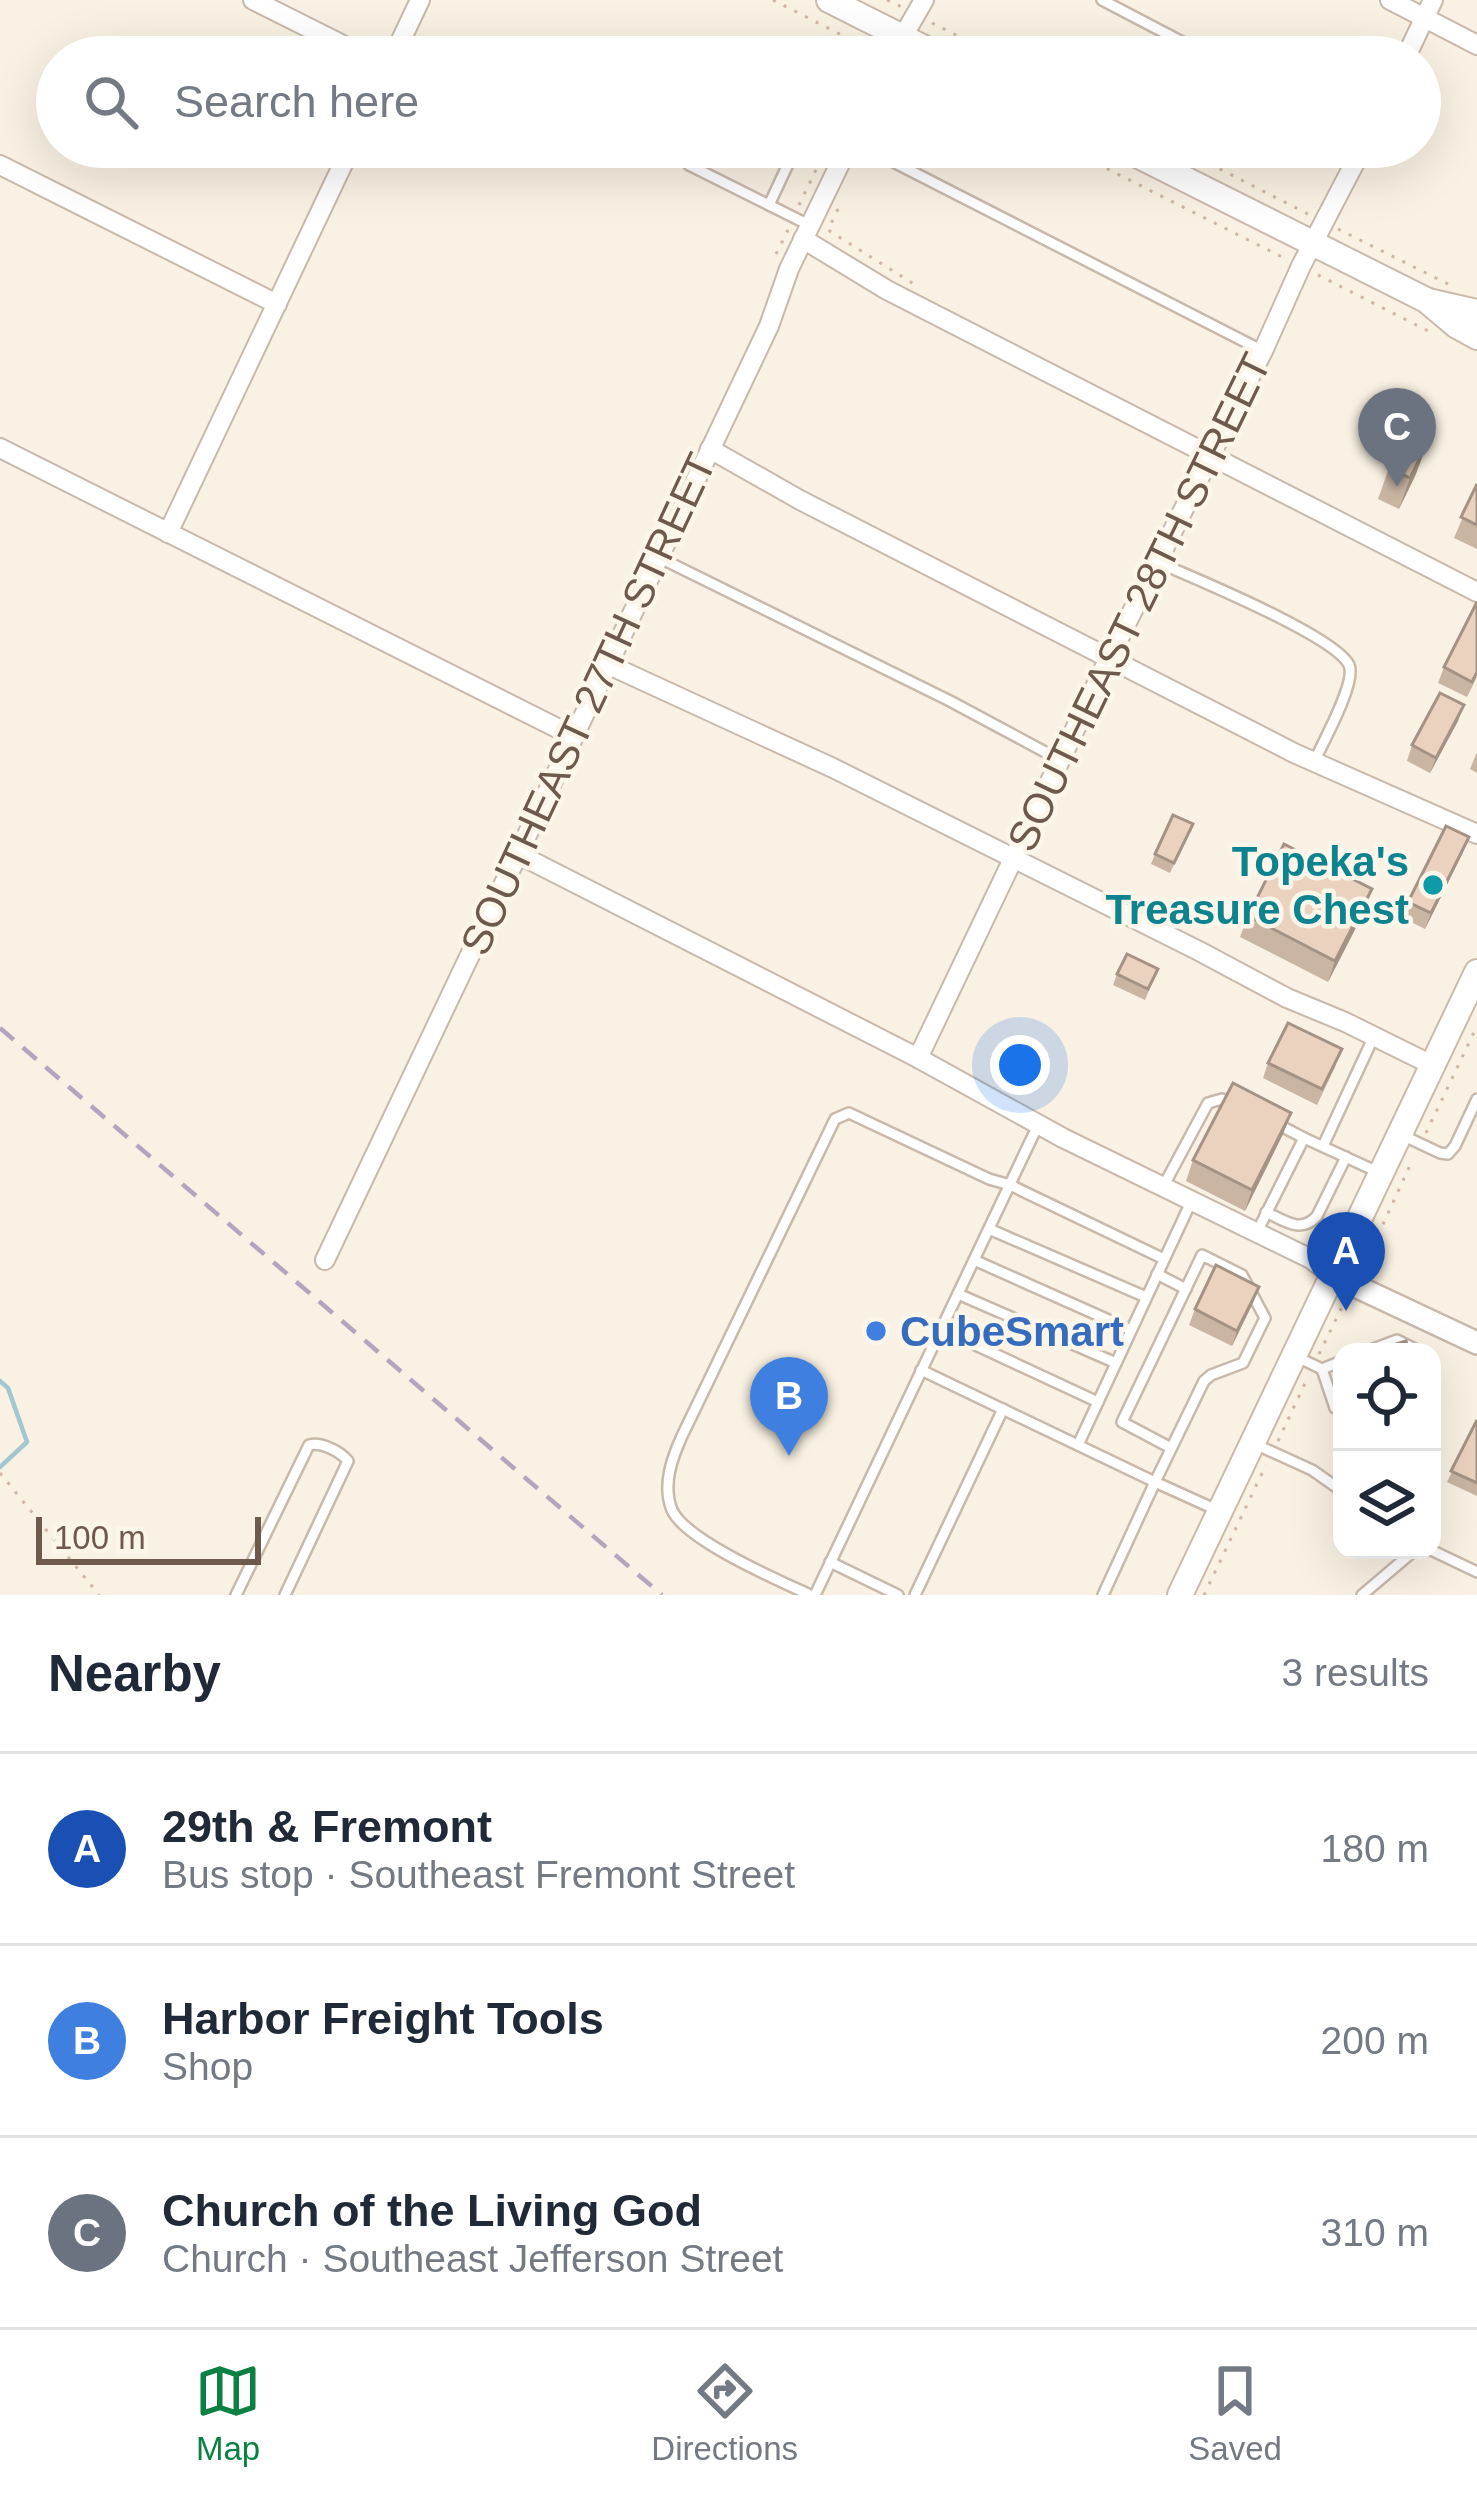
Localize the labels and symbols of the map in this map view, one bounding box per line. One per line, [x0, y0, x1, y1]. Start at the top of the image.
street label: SOUTHEAST 28TH STREET [998, 346, 1280, 858]
pin: C [1358, 388, 1436, 487]
street label: SOUTHEAST 27TH STREET [451, 446, 725, 962]
place label: Topeka's Treasure Chest [1106, 838, 1409, 933]
marker: Topeka's Treasure Chest [1420, 872, 1446, 898]
your location [990, 1035, 1050, 1095]
pin: A [1307, 1212, 1385, 1311]
place label: CubeSmart [900, 1308, 1124, 1355]
marker: CubeSmart [863, 1318, 889, 1344]
pin: B [750, 1357, 828, 1456]
scale bar [36, 1511, 261, 1564]

